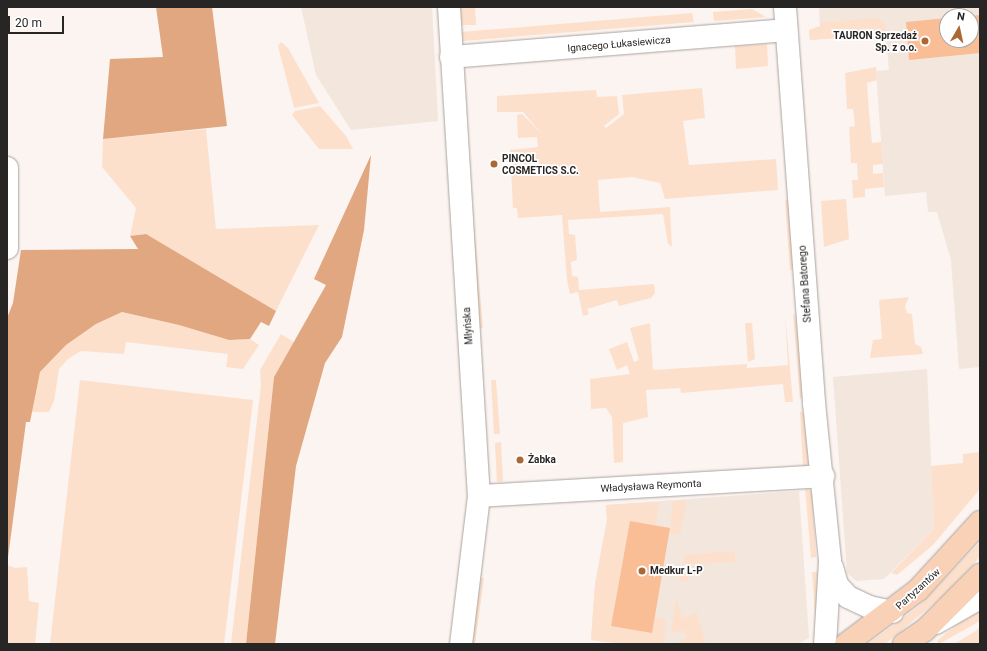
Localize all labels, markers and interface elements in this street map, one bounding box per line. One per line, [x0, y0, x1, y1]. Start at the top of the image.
scale bar [10, 8, 66, 34]
north arrow [939, 8, 979, 48]
text: N [956, 10, 966, 24]
text: 20 m [15, 16, 42, 30]
place label: TAURON Sprzedaż Sp. z o.o. [833, 29, 917, 52]
street label: Ignacego Łukasiewicza [567, 34, 671, 54]
marker: TAURON Sprzedaż Sp. z o.o. [920, 36, 930, 46]
place label: PINCOL COSMETICS S.C. [502, 152, 579, 176]
marker: PINCOL COSMETICS S.C. [489, 159, 499, 169]
street label: Stefana Batorego [796, 245, 814, 323]
street label: Młyńska [461, 307, 475, 345]
place label: Żabka [528, 454, 556, 466]
marker: Żabka [515, 455, 525, 465]
street label: Władysława Reymonta [600, 477, 702, 495]
place label: Medkur L-P [650, 565, 703, 577]
marker: Medkur L-P [637, 566, 647, 576]
street label: Partyzantów [893, 566, 943, 612]

